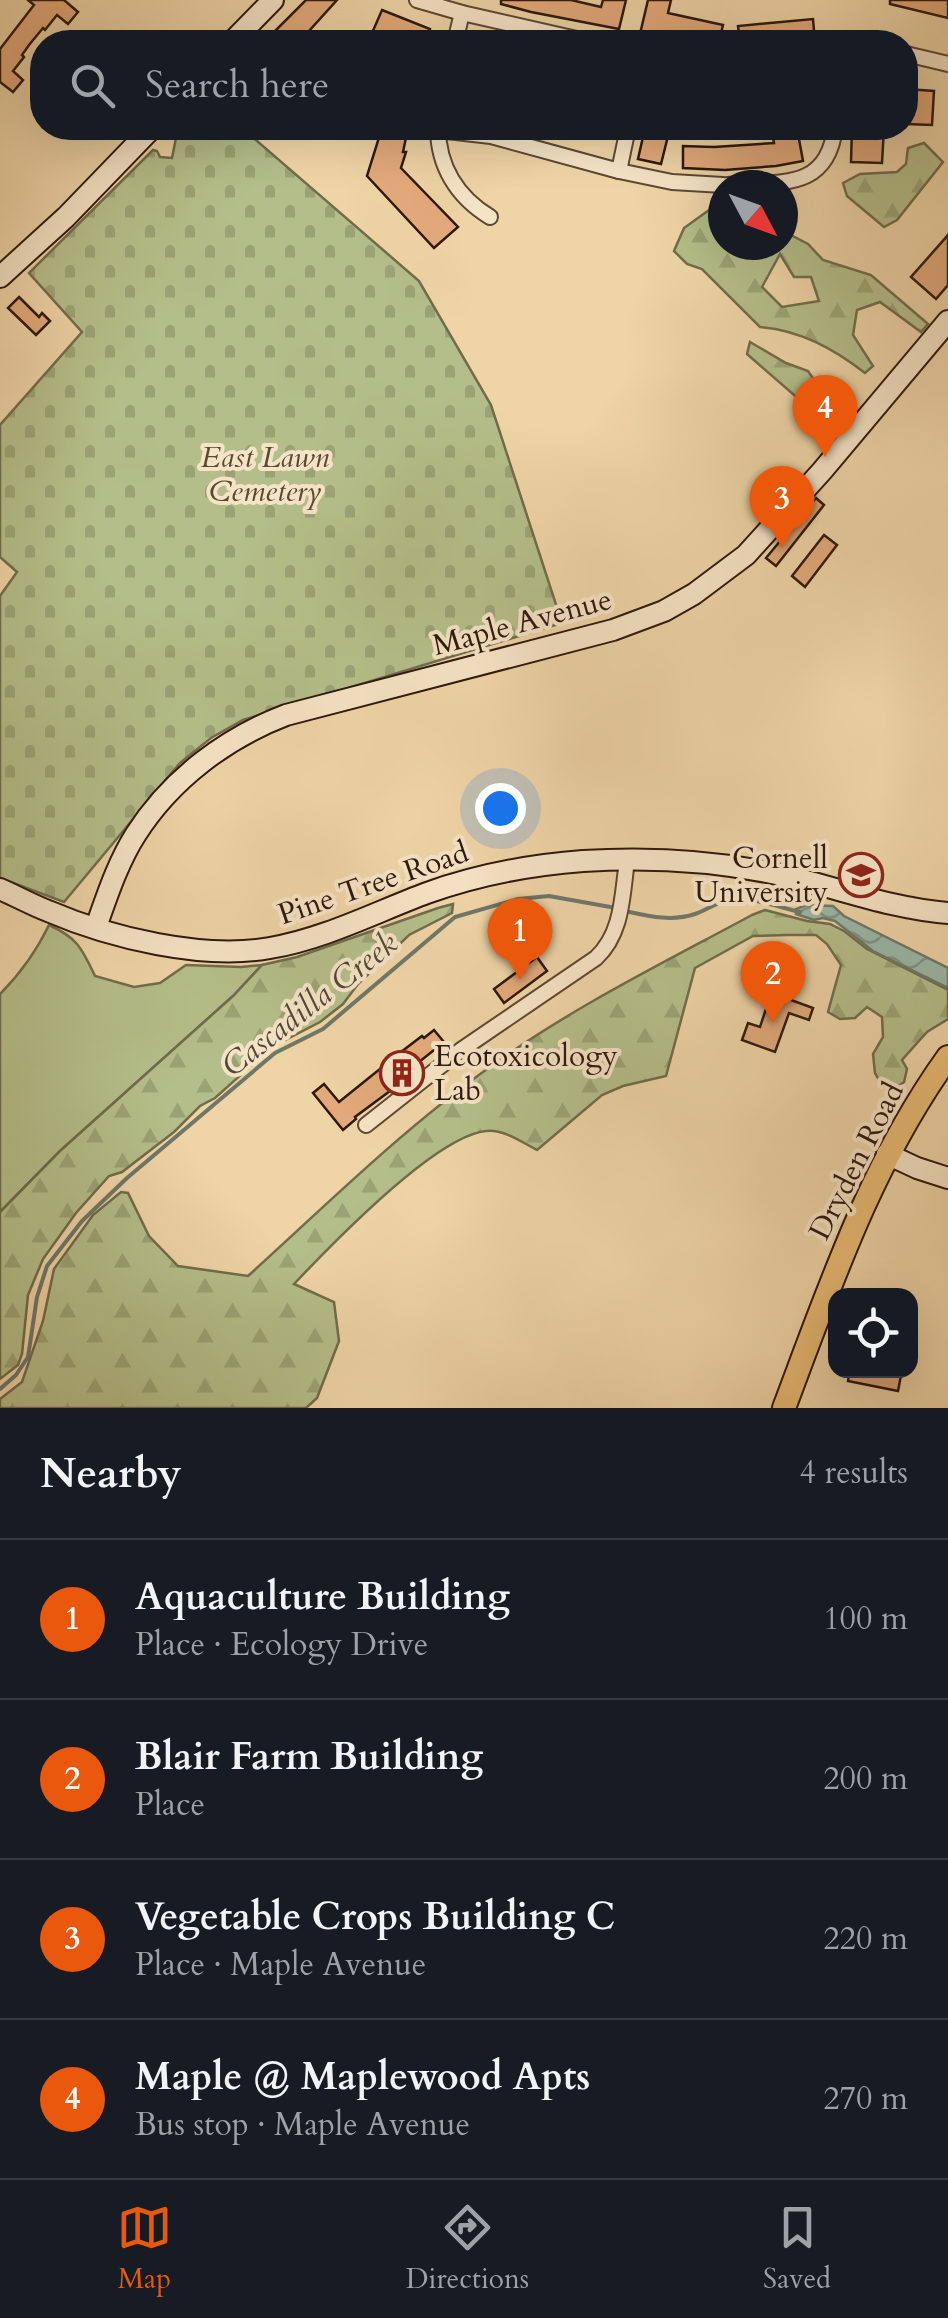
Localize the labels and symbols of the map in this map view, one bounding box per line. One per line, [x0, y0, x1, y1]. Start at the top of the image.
north arrow [708, 170, 798, 260]
pin: 4 [792, 374, 858, 457]
park label: East Lawn Cemetery [201, 437, 329, 512]
pin: 3 [750, 466, 814, 548]
street label: Maple Avenue [428, 579, 616, 666]
your location [475, 783, 526, 834]
street label: Pine Tree Road [272, 832, 474, 935]
place label: Cornell University [694, 838, 828, 913]
school or university icon: Cornell University [838, 852, 884, 898]
pin: 1 [488, 898, 552, 980]
water label: Cascadilla Creek [212, 922, 407, 1087]
pin: 2 [740, 940, 806, 1023]
place label: Ecotoxicology Lab [434, 1036, 618, 1111]
building icon: Ecotoxicology Lab [379, 1050, 425, 1096]
street label: Dryden Road [799, 1075, 914, 1247]

